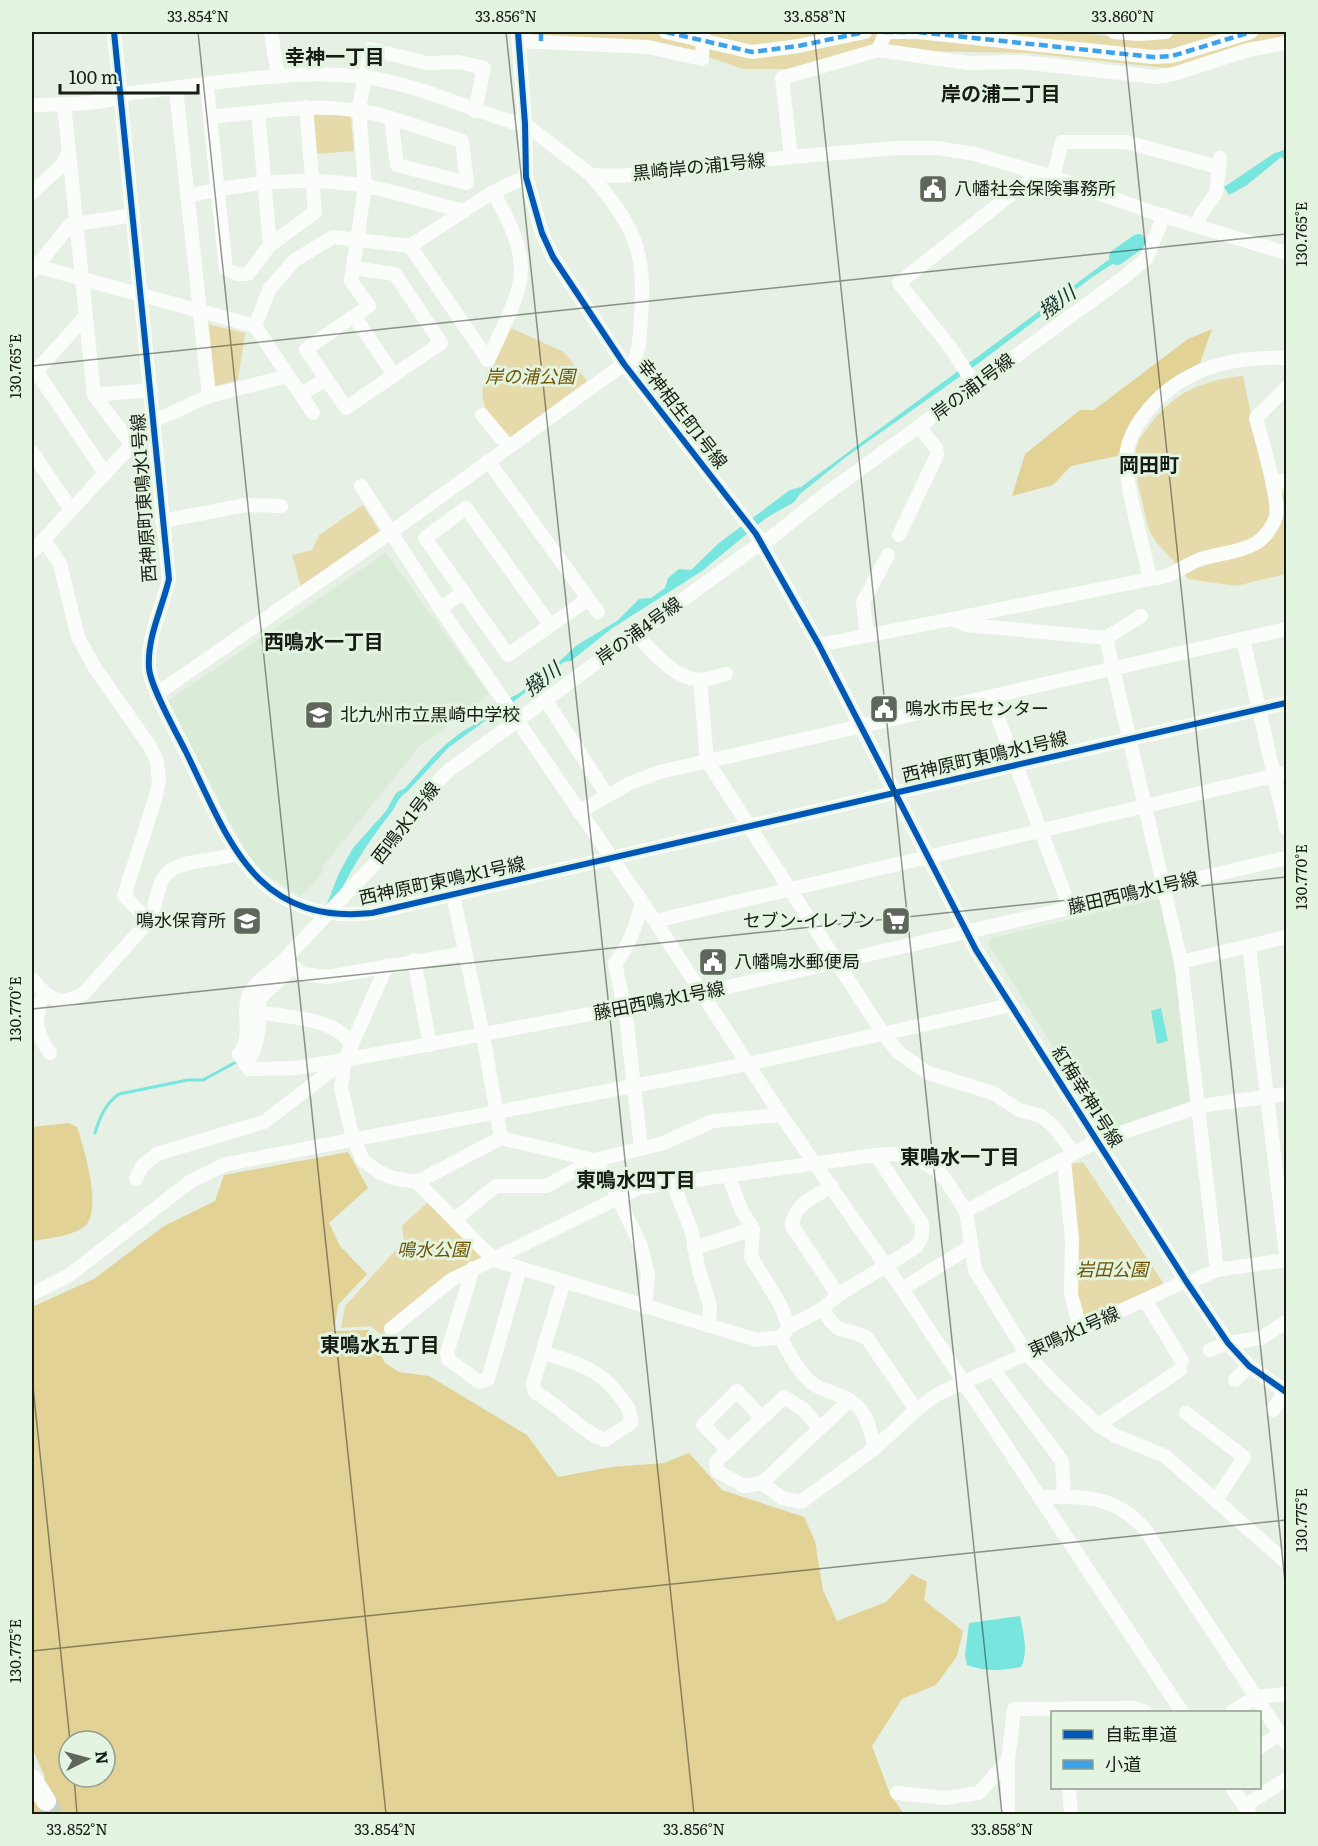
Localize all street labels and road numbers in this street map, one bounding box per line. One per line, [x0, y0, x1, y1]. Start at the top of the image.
street label: 黒崎岸の浦1号線 [631, 145, 767, 186]
street label: 岸の浦1号線 [925, 346, 1019, 426]
street label: 幸神相生町1号線 [632, 352, 735, 474]
street label: 西神原町東鳴水1号線 [123, 413, 162, 584]
street label: 岸の浦4号線 [590, 589, 686, 670]
street label: 西神原町東鳴水1号線 [899, 723, 1070, 788]
street label: 西鳴水1号線 [364, 775, 445, 869]
street label: 西神原町東鳴水1号線 [356, 849, 527, 910]
street label: 藤田西鳴水1号線 [1065, 863, 1201, 920]
street label: 藤田西鳴水1号線 [591, 974, 727, 1025]
street label: 紅梅幸神1号線 [1046, 1040, 1130, 1152]
street label: 東鳴水1号線 [1023, 1299, 1123, 1363]

